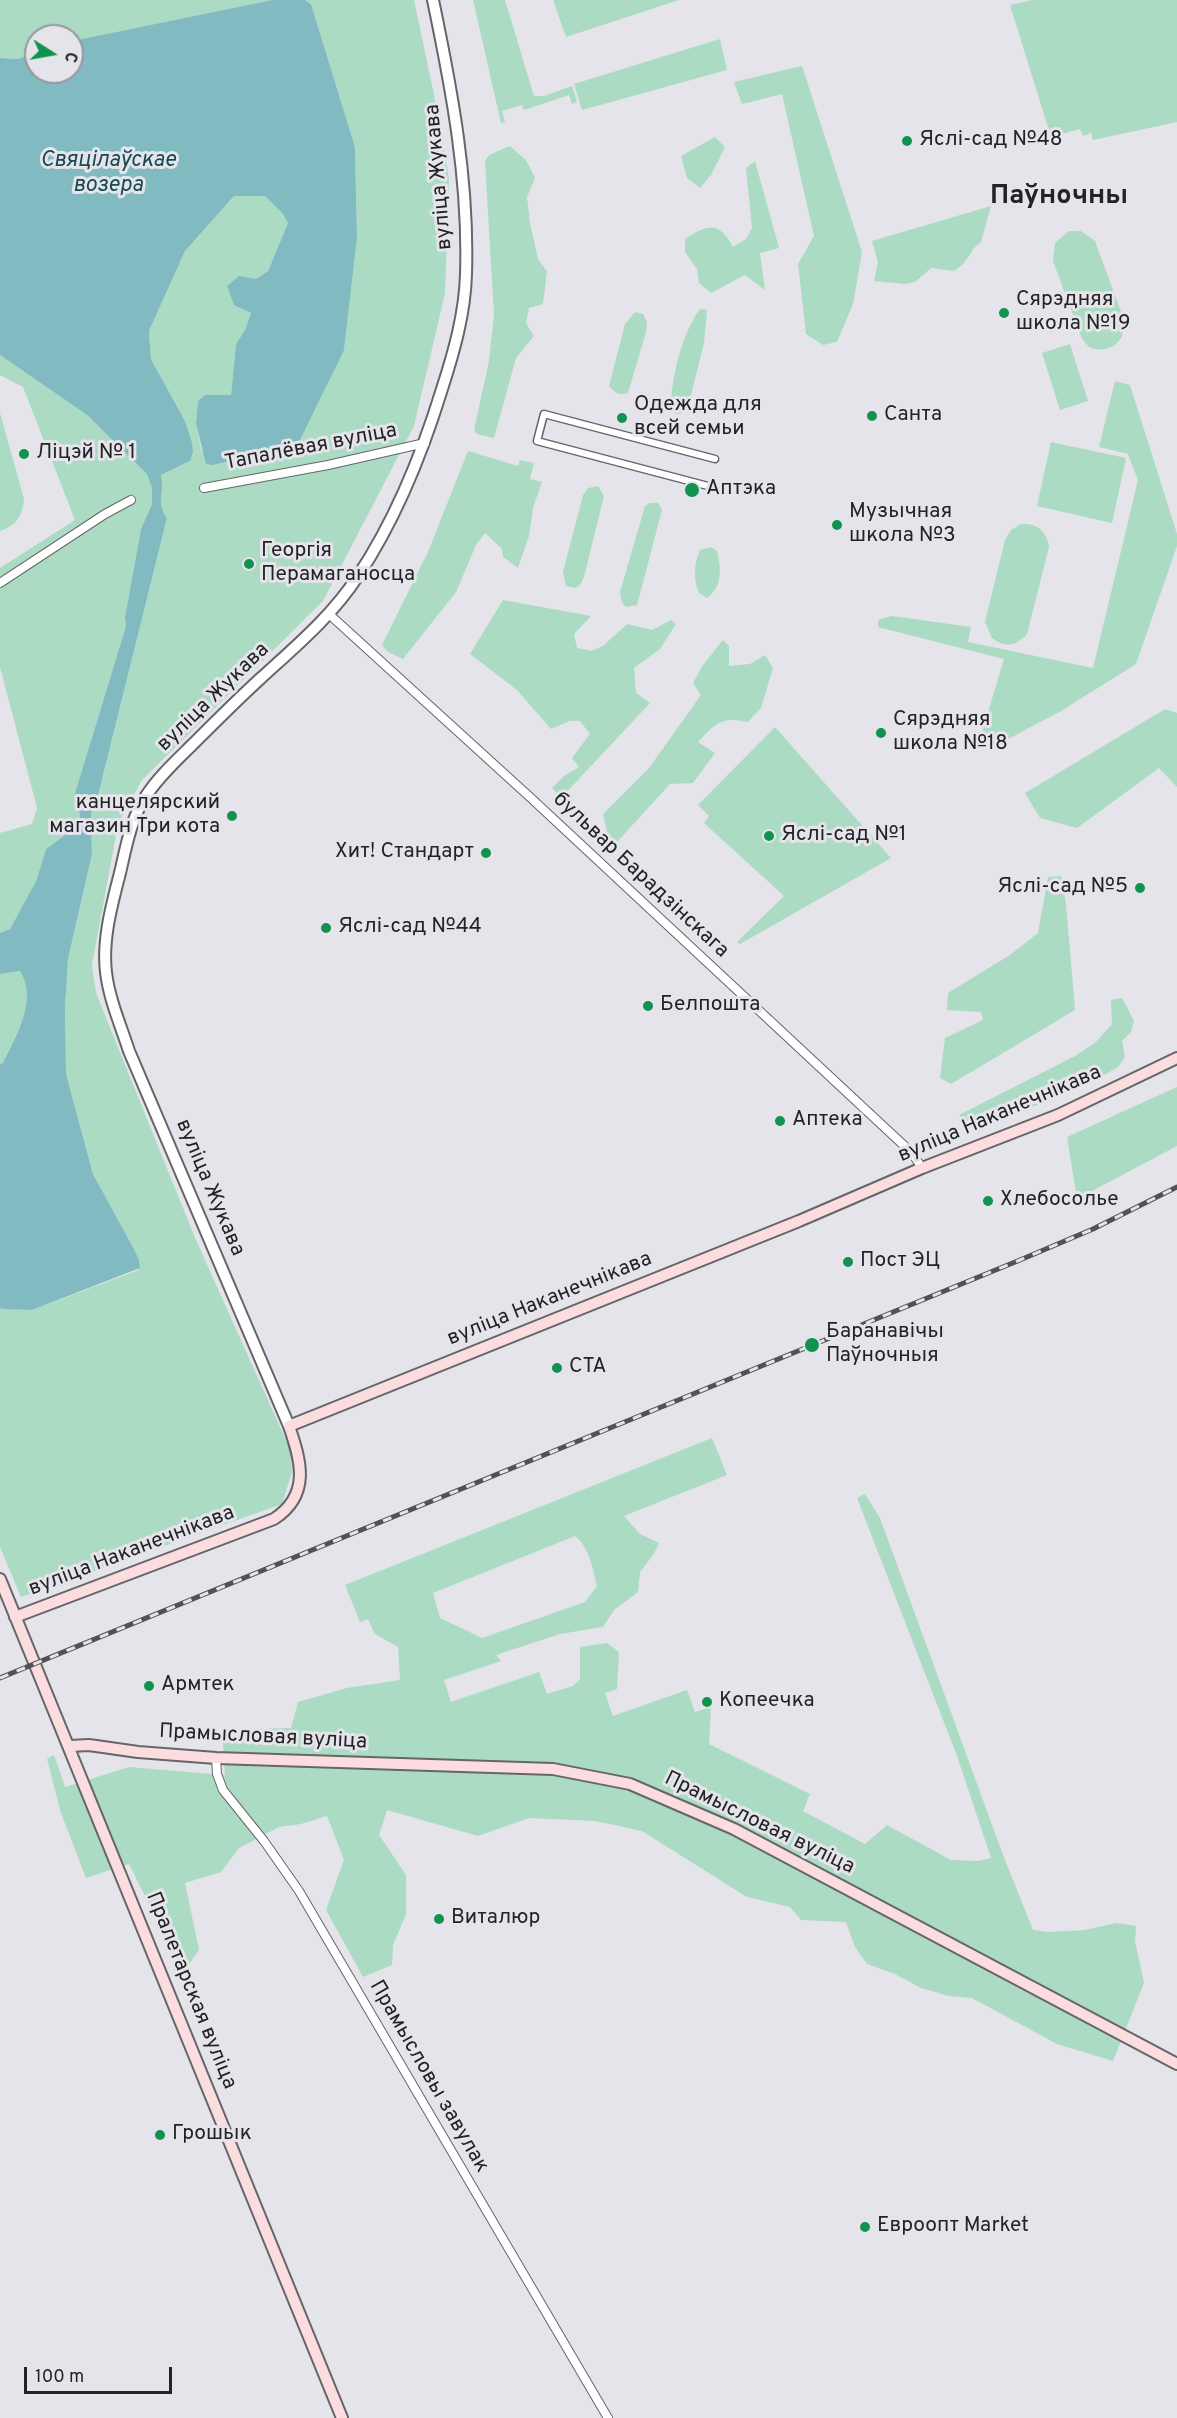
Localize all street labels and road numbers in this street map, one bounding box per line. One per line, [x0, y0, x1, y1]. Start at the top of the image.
street label: вуліца Жукава [421, 103, 459, 251]
street label: Тапалёвая вуліца [223, 419, 399, 477]
street label: вуліца Жукава [153, 638, 275, 758]
street label: бульвар Барадзінскага [547, 788, 733, 964]
street label: вуліца Наканечнікава [895, 1061, 1105, 1169]
street label: вуліца Жукава [169, 1116, 249, 1260]
street label: вуліца Наканечнікава [444, 1247, 656, 1353]
street label: вуліца Наканечнікава [26, 1501, 238, 1603]
street label: Прамысловая вуліца [158, 1720, 368, 1756]
street label: Прамысловая вуліца [660, 1767, 858, 1881]
street label: Пралетарская вуліца [139, 1889, 241, 2093]
street label: Прамысловы завулак [363, 1976, 493, 2178]

